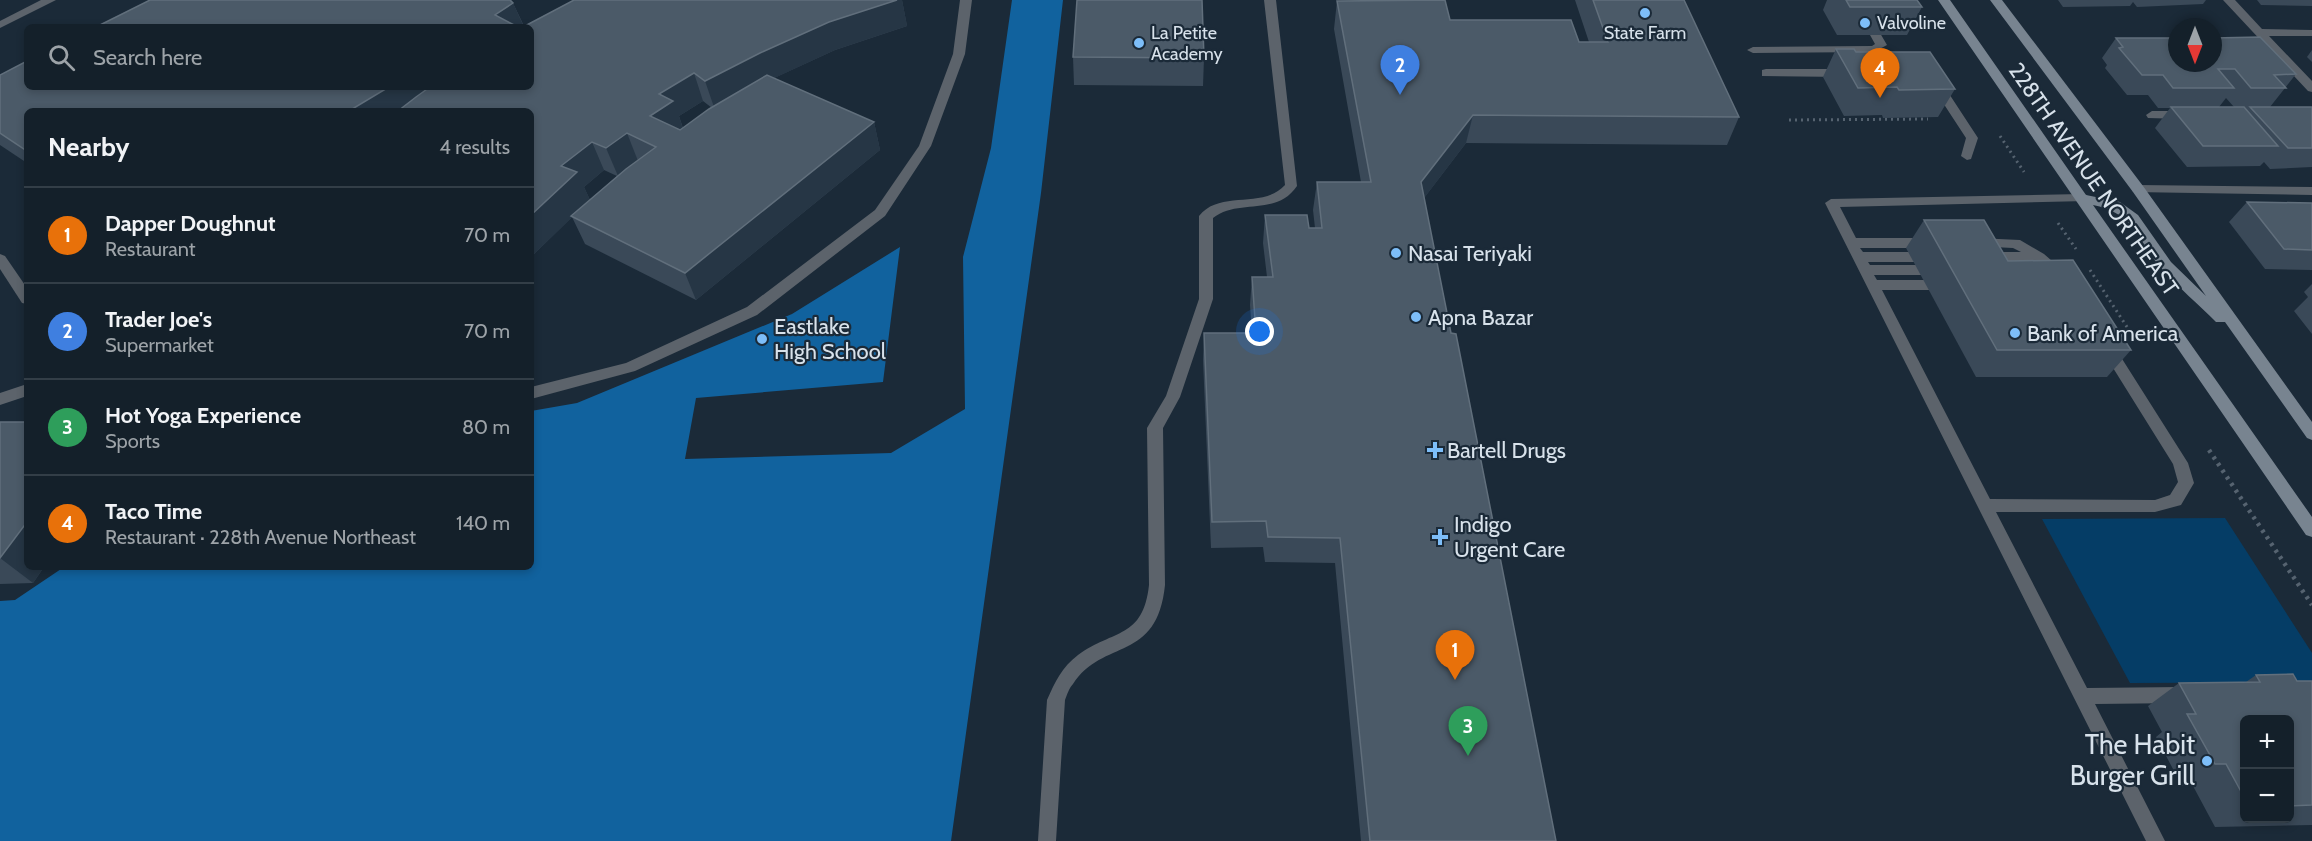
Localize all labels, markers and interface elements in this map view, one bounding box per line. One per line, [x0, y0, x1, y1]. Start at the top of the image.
marker: State Farm [1638, 6, 1652, 20]
place label: Valvoline [1877, 12, 1946, 34]
marker: Valvoline [1858, 16, 1872, 30]
north arrow [2168, 18, 2222, 72]
place label: La Petite Academy [1151, 22, 1223, 65]
place label: State Farm [1604, 22, 1686, 44]
search box [24, 24, 534, 90]
marker: La Petite Academy [1132, 36, 1146, 50]
icon: search [45, 41, 78, 74]
text: Search here [93, 44, 202, 71]
pin: 2 [1380, 46, 1420, 95]
pin: 4 [1860, 48, 1900, 98]
street label: 228TH AVENUE NORTHEAST [2003, 58, 2185, 301]
text: Nearby [48, 131, 129, 163]
text: 4 results [439, 135, 510, 159]
text: Dapper Doughnut [105, 210, 276, 237]
text: 1 [64, 223, 71, 247]
text: 70 m [464, 223, 510, 247]
text: Restaurant [105, 237, 196, 261]
place label: Nasai Teriyaki [1408, 240, 1532, 267]
marker: Nasai Teriyaki [1389, 246, 1403, 260]
place label: Apna Bazar [1428, 304, 1533, 331]
text: Trader Joe's [105, 306, 212, 333]
marker: Apna Bazar [1409, 310, 1423, 324]
place label: Eastlake High School [774, 313, 887, 365]
your location [1245, 317, 1274, 346]
text: 2 [62, 319, 73, 343]
text: 70 m [464, 319, 510, 343]
place label: Bank of America [2027, 320, 2179, 347]
marker: Bank of America [2008, 326, 2022, 340]
marker: Eastlake High School [755, 332, 769, 346]
text: Supermarket [105, 333, 214, 357]
text: Hot Yoga Experience [105, 402, 301, 429]
text: 3 [62, 415, 73, 439]
text: 80 m [462, 415, 510, 439]
text: Sports [105, 429, 160, 453]
place label: Bartell Drugs [1447, 437, 1566, 464]
marker: Bartell Drugs [1428, 443, 1442, 457]
text: Taco Time [105, 498, 202, 525]
text: 4 [61, 511, 74, 535]
text: 140 m [456, 511, 510, 535]
place label: Indigo Urgent Care [1454, 511, 1565, 563]
text: Restaurant · 228th Avenue Northeast [105, 525, 416, 549]
marker: Indigo Urgent Care [1431, 528, 1449, 546]
pin: 1 [1436, 630, 1474, 680]
pin: 3 [1448, 706, 1488, 756]
map controls [2240, 715, 2294, 823]
button: + [2240, 715, 2294, 769]
place label: The Habit Burger Grill [2070, 728, 2196, 792]
marker: The Habit Burger Grill [2200, 754, 2214, 768]
button: − [2240, 769, 2294, 823]

